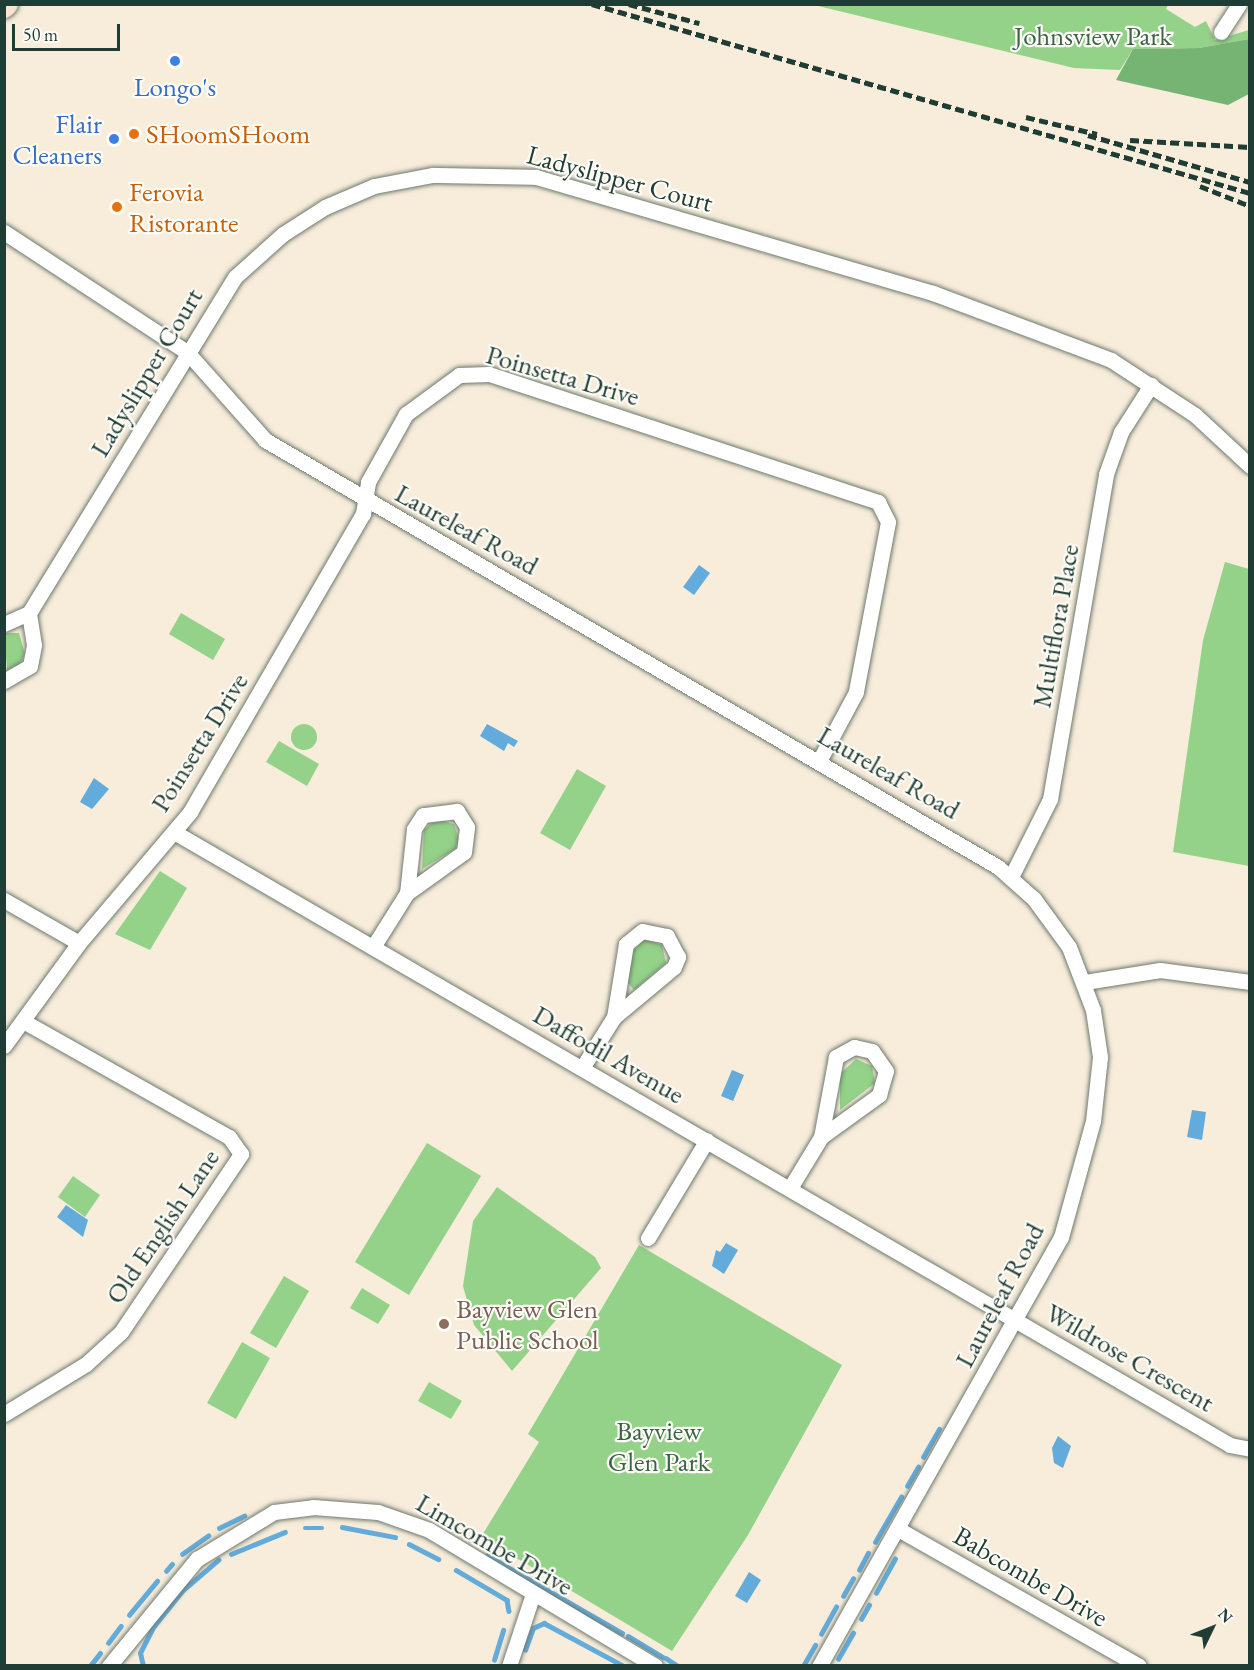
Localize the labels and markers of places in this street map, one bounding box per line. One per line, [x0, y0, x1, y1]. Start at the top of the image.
marker: Longo's [168, 54, 182, 68]
place label: Longo's [134, 71, 216, 103]
place label: Flair Cleaners [13, 107, 102, 170]
place label: SHoomSHoom [146, 118, 310, 150]
marker: SHoomSHoom [127, 127, 141, 141]
marker: Flair Cleaners [107, 132, 121, 146]
place label: Ferovia Ristorante [129, 175, 238, 238]
marker: Ferovia Ristorante [110, 200, 124, 214]
place label: Bayview Glen Public School [456, 1292, 598, 1355]
marker: Bayview Glen Public School [437, 1317, 451, 1331]

